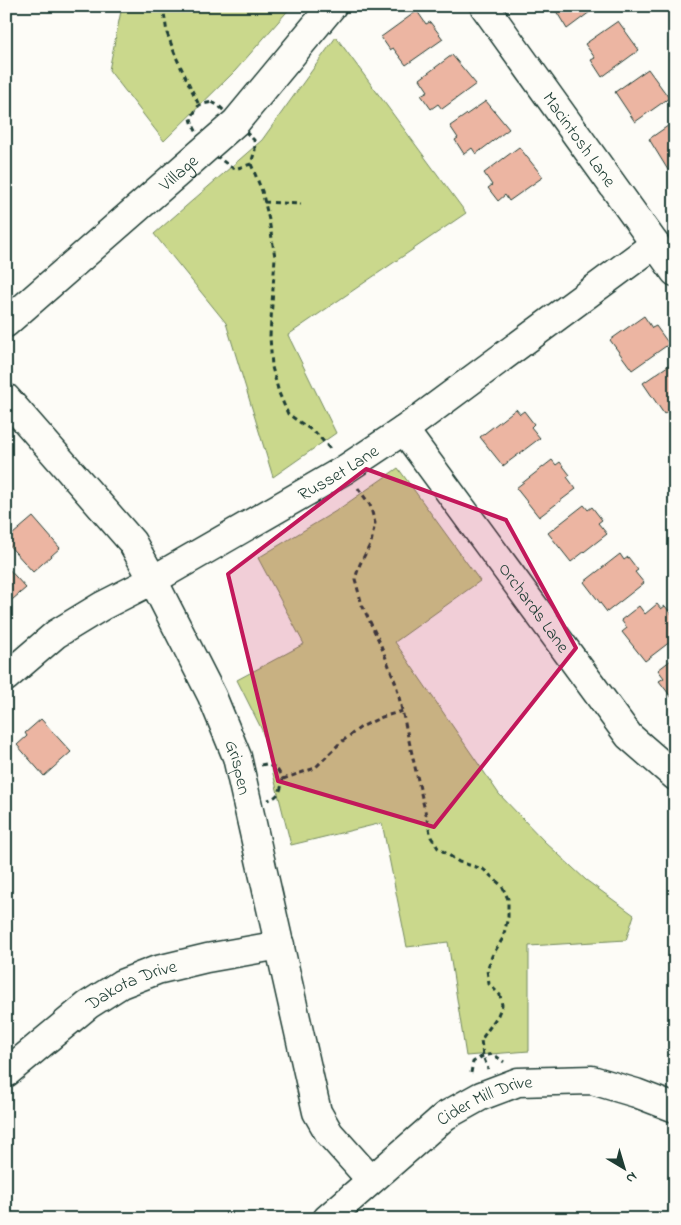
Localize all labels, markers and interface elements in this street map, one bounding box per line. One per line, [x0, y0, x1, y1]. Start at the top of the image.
street label: Macintosh Lane [535, 87, 622, 194]
street label: Village [154, 149, 206, 199]
street label: Russet Lane [294, 439, 385, 509]
street label: Orchards Lane [491, 558, 575, 660]
street label: Grispen [216, 736, 256, 798]
street label: Dakota Drive [81, 954, 181, 1019]
street label: Cider Mill Drive [431, 1071, 534, 1133]
north arrow [598, 1142, 648, 1192]
text: N [621, 1166, 641, 1188]

